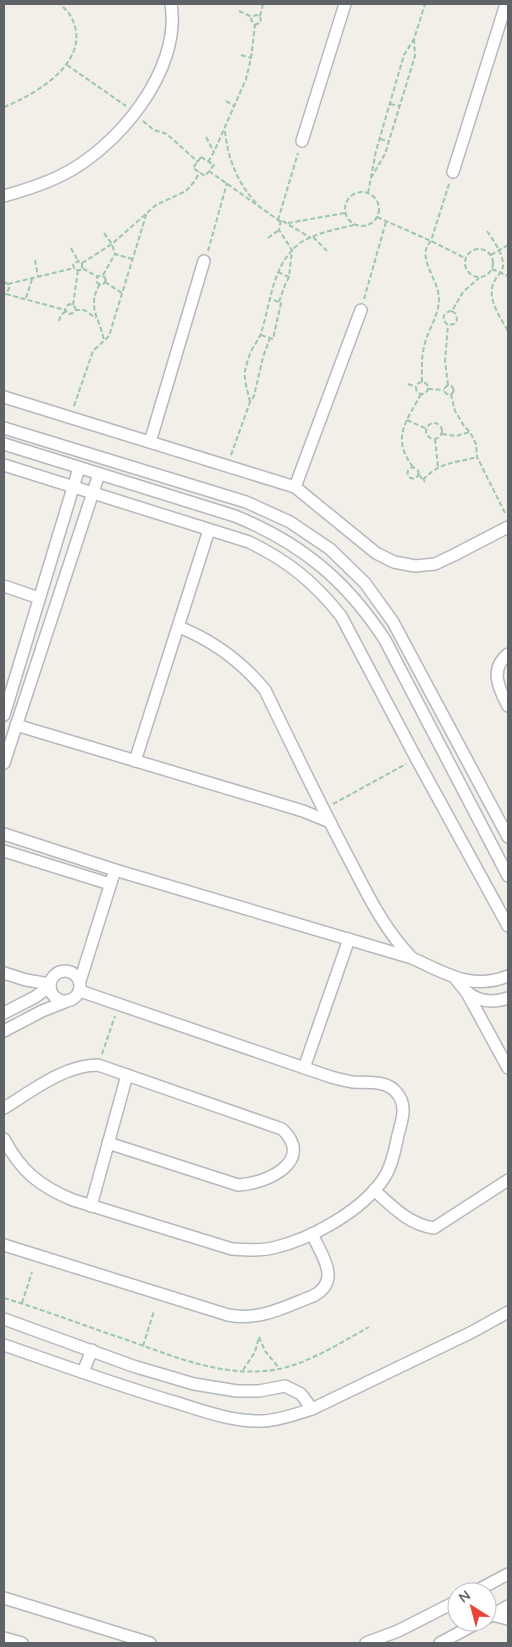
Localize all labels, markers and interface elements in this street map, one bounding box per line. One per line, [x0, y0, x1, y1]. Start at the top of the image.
north arrow [447, 1582, 497, 1632]
text: N [455, 1586, 474, 1607]

